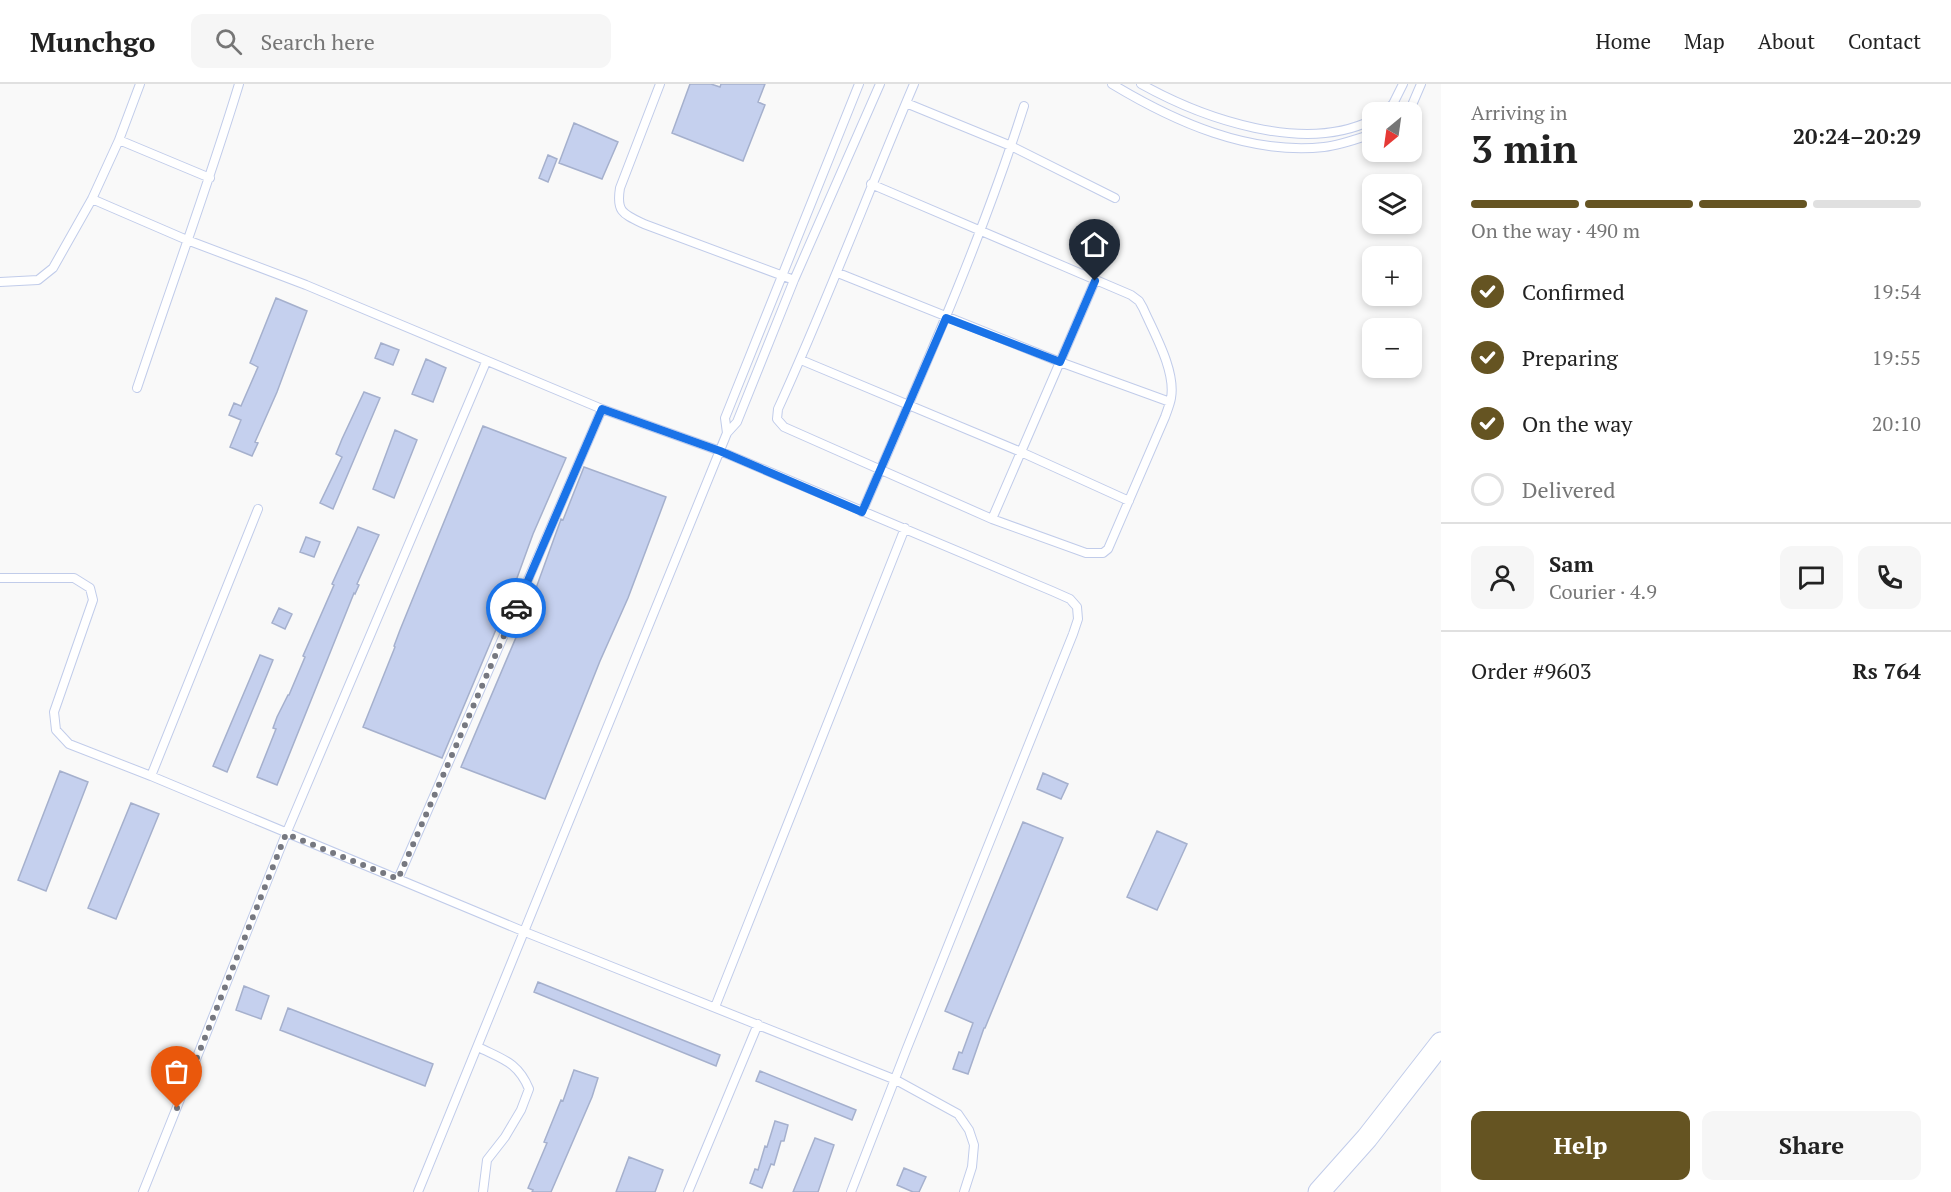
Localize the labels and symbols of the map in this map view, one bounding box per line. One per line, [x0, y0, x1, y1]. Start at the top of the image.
north arrow [1362, 102, 1422, 162]
pin [1069, 219, 1120, 281]
courier [486, 578, 546, 638]
pin [151, 1046, 202, 1108]

